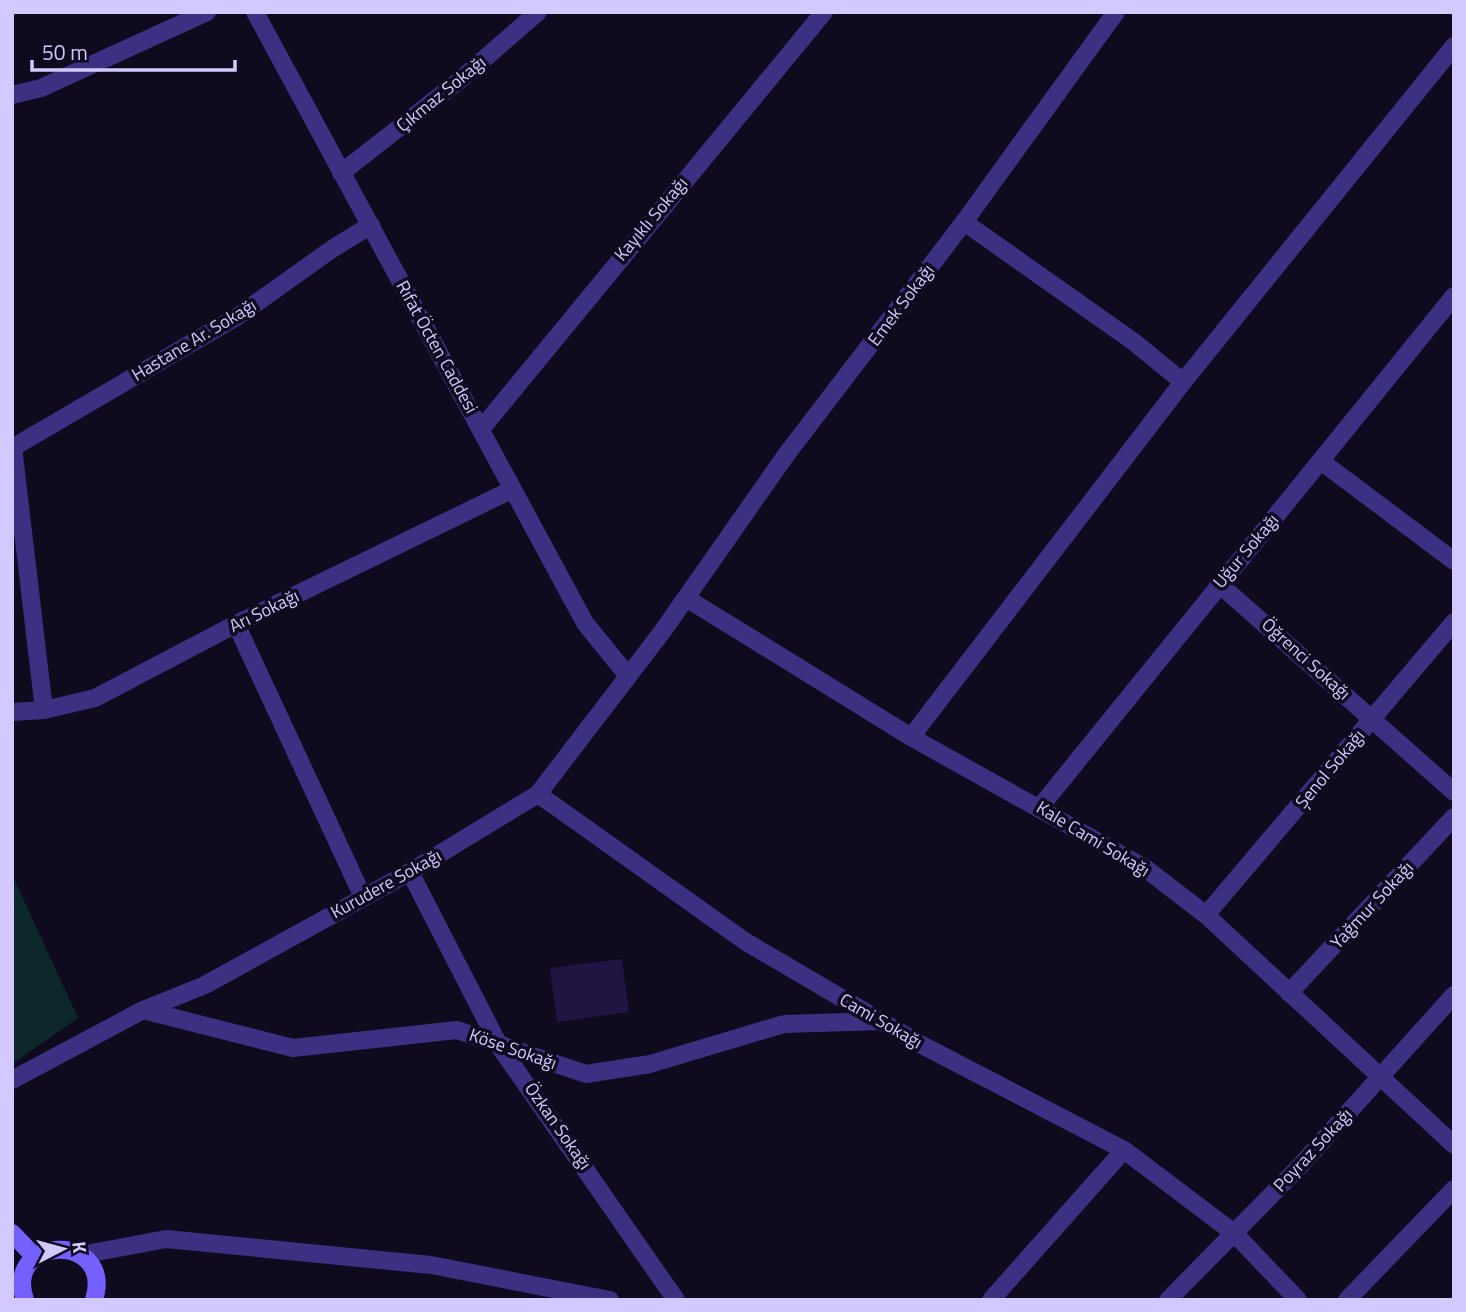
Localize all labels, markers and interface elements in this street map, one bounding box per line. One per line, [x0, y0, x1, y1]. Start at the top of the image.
scale bar [32, 28, 234, 72]
text: 50 m [42, 36, 88, 68]
street label: Çıkmaz Sokağı [390, 49, 491, 138]
street label: Kayıklı Sokağı [607, 171, 694, 267]
street label: Emek Sokağı [861, 258, 940, 351]
street label: Rıfat Öcten Caddesi [390, 275, 485, 418]
street label: Hastane Ar. Sokağı [126, 292, 261, 388]
street label: Uğur Sokağı [1206, 507, 1285, 594]
street label: Arı Sokağı [224, 582, 303, 639]
street label: Öğrenci Sokağı [1256, 611, 1357, 706]
street label: Şenol Sokağı [1288, 723, 1371, 814]
street label: Kale Cami Sokağı [1031, 794, 1155, 883]
street label: Kurudere Sokağı [325, 842, 446, 925]
street label: Yağmur Sokağı [1324, 855, 1420, 955]
street label: Cami Sokağı [835, 986, 928, 1055]
street label: Köse Sokağı [466, 1021, 561, 1076]
street label: Özkan Sokağı [518, 1076, 599, 1175]
street label: Poyraz Sokağı [1267, 1102, 1359, 1198]
north arrow [28, 1214, 98, 1284]
text: K [65, 1240, 95, 1254]

